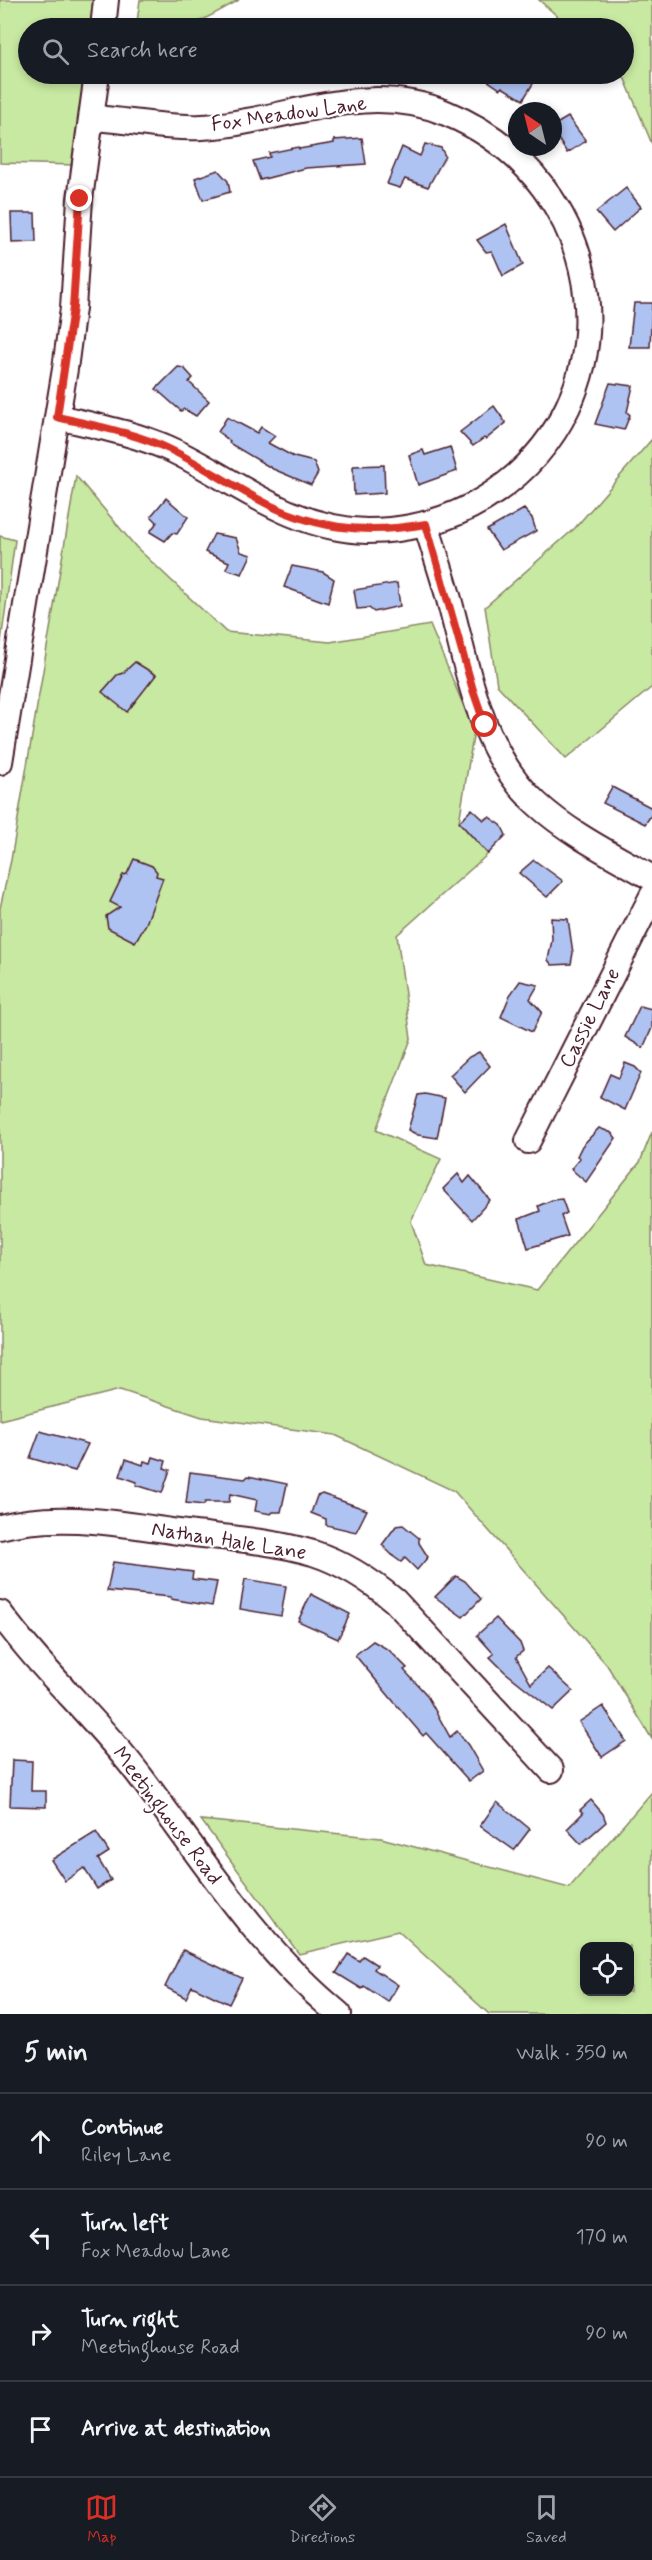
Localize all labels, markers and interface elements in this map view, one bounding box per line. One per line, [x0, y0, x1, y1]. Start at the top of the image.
search box [18, 18, 634, 84]
icon: search [39, 35, 72, 68]
text: Search here [87, 37, 198, 65]
street label: Fox Meadow Lane [209, 89, 369, 139]
north arrow [508, 102, 562, 156]
route end [66, 185, 92, 211]
route start [471, 711, 497, 737]
street label: Cassie Lane [553, 963, 627, 1073]
street label: Nathan Hale Lane [150, 1515, 308, 1567]
street label: Meetinghouse Road [104, 1741, 228, 1892]
map controls [580, 1942, 634, 1996]
button: locate [580, 1942, 634, 1996]
text: 5 min [24, 2036, 88, 2070]
text: Walk · 350 m [516, 2040, 628, 2067]
text: Continue [81, 2114, 163, 2142]
icon: ahead [24, 2125, 57, 2158]
text: 90 m [585, 2128, 628, 2155]
text: Riley Lane [81, 2142, 172, 2169]
text: Turn left [81, 2210, 169, 2238]
icon: left [24, 2221, 57, 2254]
text: 170 m [576, 2224, 628, 2251]
text: Fox Meadow Lane [81, 2238, 230, 2265]
text: Turn right [81, 2306, 179, 2334]
icon: right [24, 2317, 57, 2350]
text: 90 m [585, 2320, 628, 2347]
text: Meetinghouse Road [81, 2334, 240, 2361]
icon: arrive [24, 2413, 57, 2446]
text: Arrive at destination [81, 2415, 271, 2443]
tab: Map [85, 2491, 118, 2548]
tab: Directions [289, 2491, 355, 2548]
tab: Saved [526, 2491, 567, 2548]

